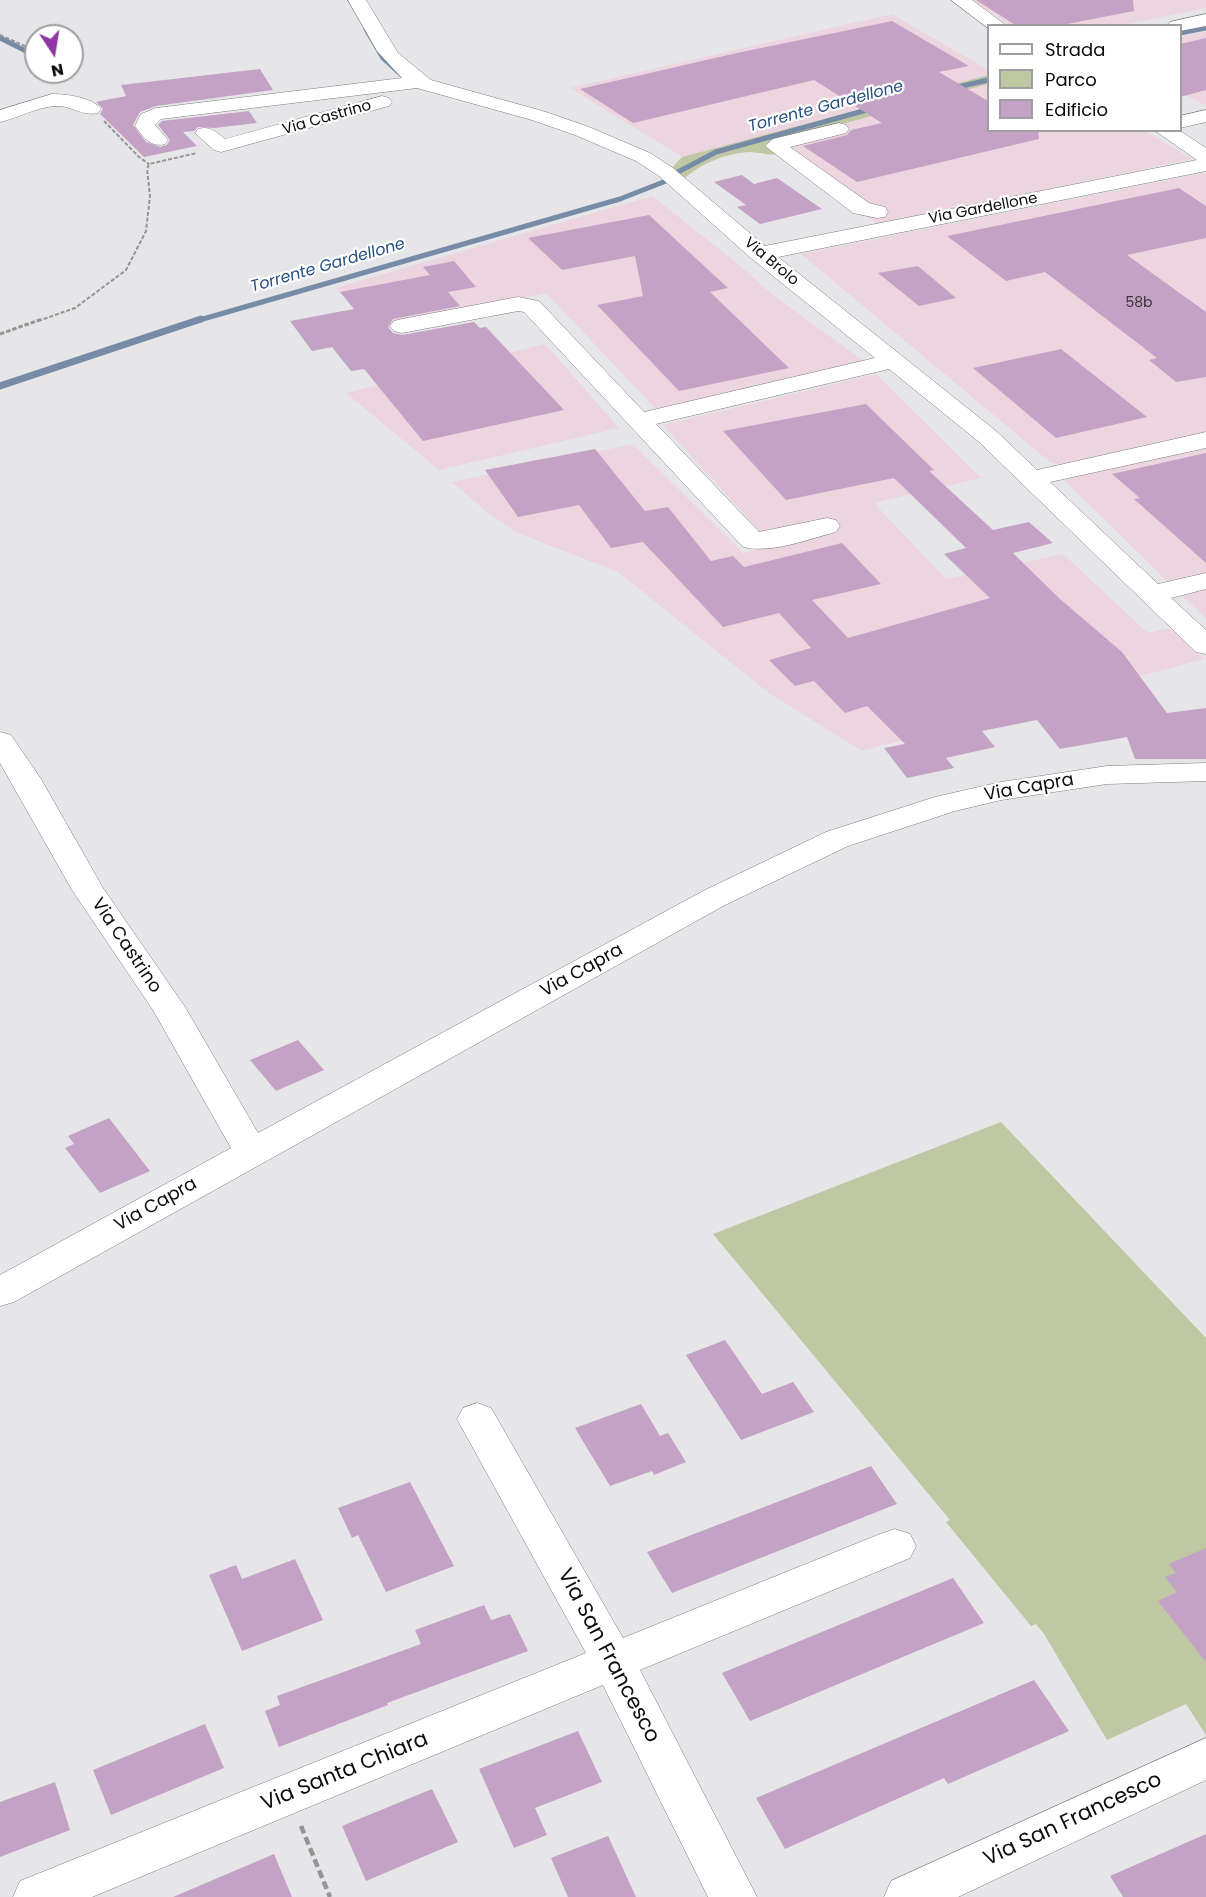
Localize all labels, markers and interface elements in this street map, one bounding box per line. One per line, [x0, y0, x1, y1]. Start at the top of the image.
north arrow [24, 24, 84, 84]
legend [987, 24, 1182, 132]
text: Strada [1045, 37, 1105, 62]
text: N [49, 58, 66, 83]
text: Parco [1045, 67, 1097, 92]
water label: Torrente Gardellone [746, 77, 906, 137]
street label: Via Castrino [281, 97, 373, 139]
text: Edificio [1045, 97, 1108, 122]
street label: Via Gardellone [927, 190, 1039, 228]
street label: Via Brolo [740, 234, 802, 290]
water label: Torrente Gardellone [249, 235, 407, 297]
house number: 58b [1125, 295, 1153, 311]
street label: Via Capra [982, 769, 1076, 807]
street label: Via Castrino [86, 894, 166, 998]
street label: Via Capra [537, 940, 627, 1002]
street label: Via Capra [111, 1174, 201, 1236]
street label: Via San Francesco [551, 1565, 665, 1747]
street label: Via Santa Chiara [258, 1727, 432, 1817]
street label: Via San Francesco [980, 1768, 1166, 1872]

